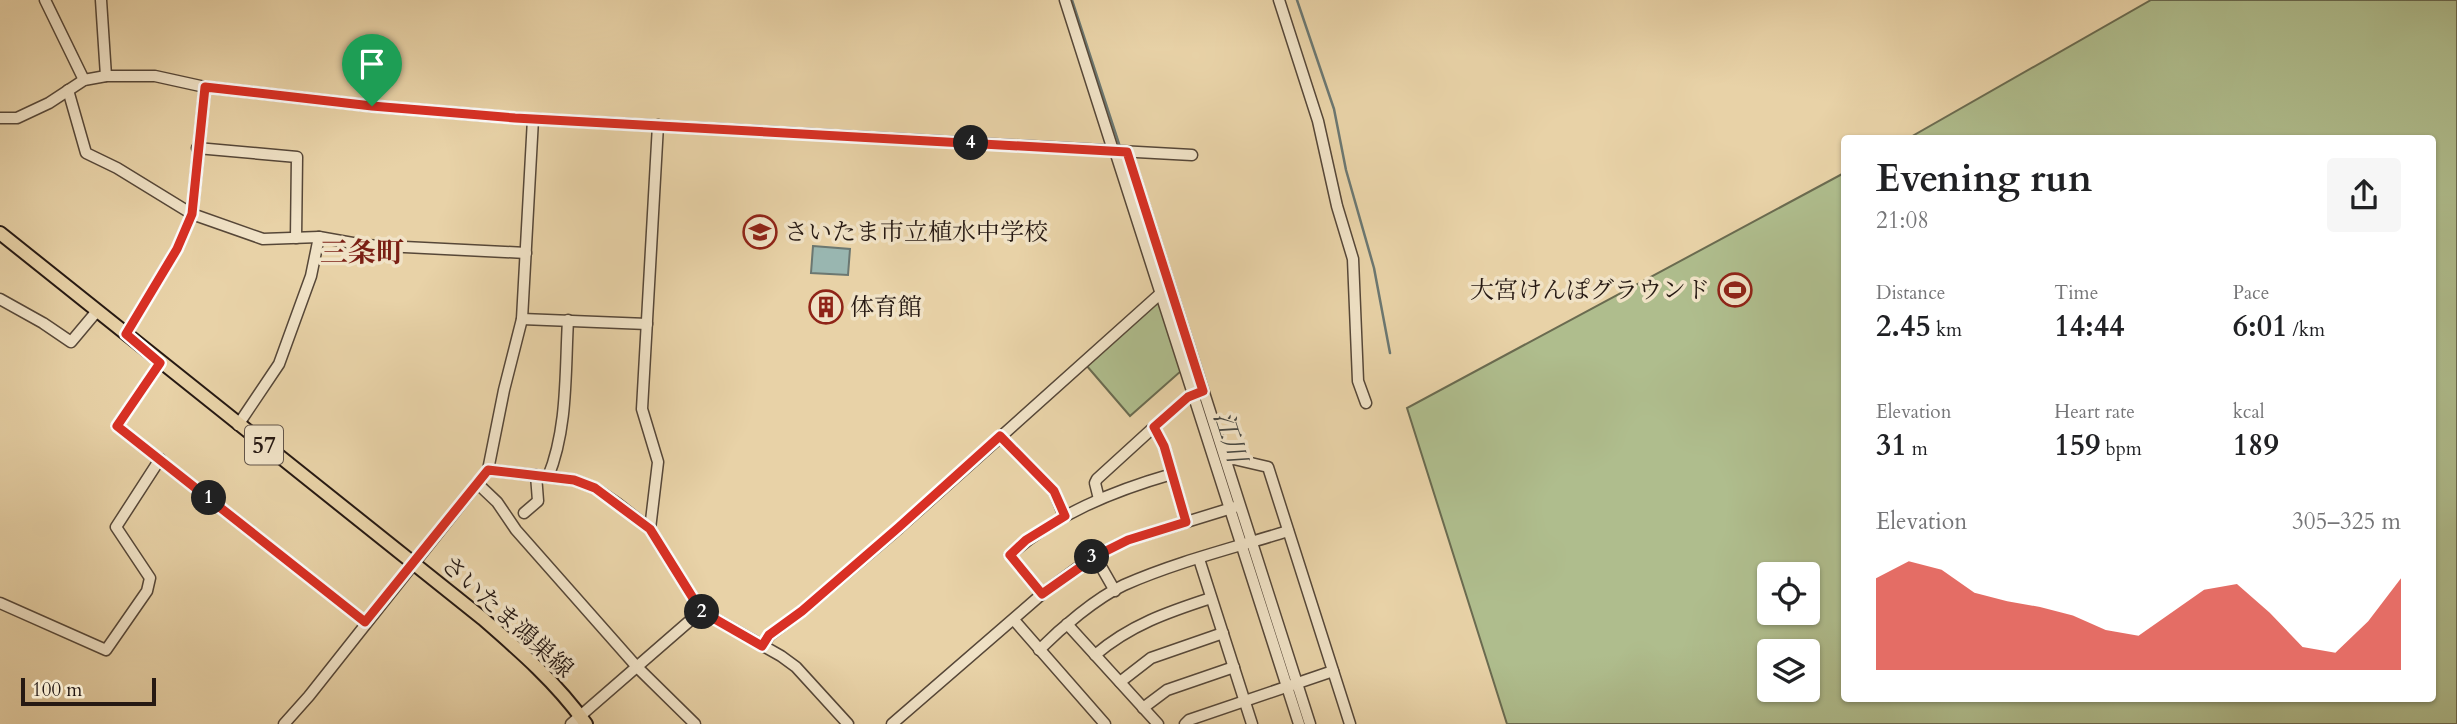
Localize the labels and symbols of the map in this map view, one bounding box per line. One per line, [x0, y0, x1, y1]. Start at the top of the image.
pin [342, 34, 402, 106]
pin: 4 [954, 125, 988, 160]
school or university icon: さいたま市立植水中学校 [741, 213, 779, 251]
place label: さいたま市立植水中学校 [784, 216, 1048, 249]
district label: 三条町 [320, 234, 404, 272]
sports icon: 大宮けんぽグラウンド [1716, 271, 1754, 309]
place label: 大宮けんぽグラウンド [1470, 274, 1710, 307]
building icon: 体育館 [807, 288, 845, 326]
place label: 体育館 [850, 291, 922, 324]
water label: 江川 [1205, 407, 1256, 470]
road number: 57 [245, 426, 283, 464]
pin: 1 [192, 480, 227, 516]
pin: 3 [1074, 540, 1110, 574]
street label: さいたま鴻巣線 [434, 549, 580, 685]
pin: 2 [684, 594, 720, 630]
scale bar [21, 675, 156, 707]

